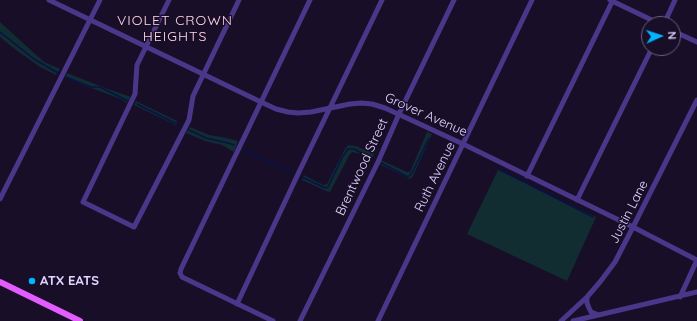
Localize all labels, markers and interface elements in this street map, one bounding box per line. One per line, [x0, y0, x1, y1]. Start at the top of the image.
district label: VIOLET CROWN HEIGHTS [117, 13, 233, 46]
north arrow [641, 16, 681, 56]
text: N [665, 31, 679, 40]
street label: Grover Avenue [382, 90, 470, 140]
street label: Brentwood Street [333, 116, 391, 218]
street label: Ruth Avenue [411, 140, 459, 214]
street label: Justin Lane [606, 178, 652, 246]
place label: ATX EATS [40, 273, 99, 289]
marker: ATX EATS [27, 276, 37, 286]

